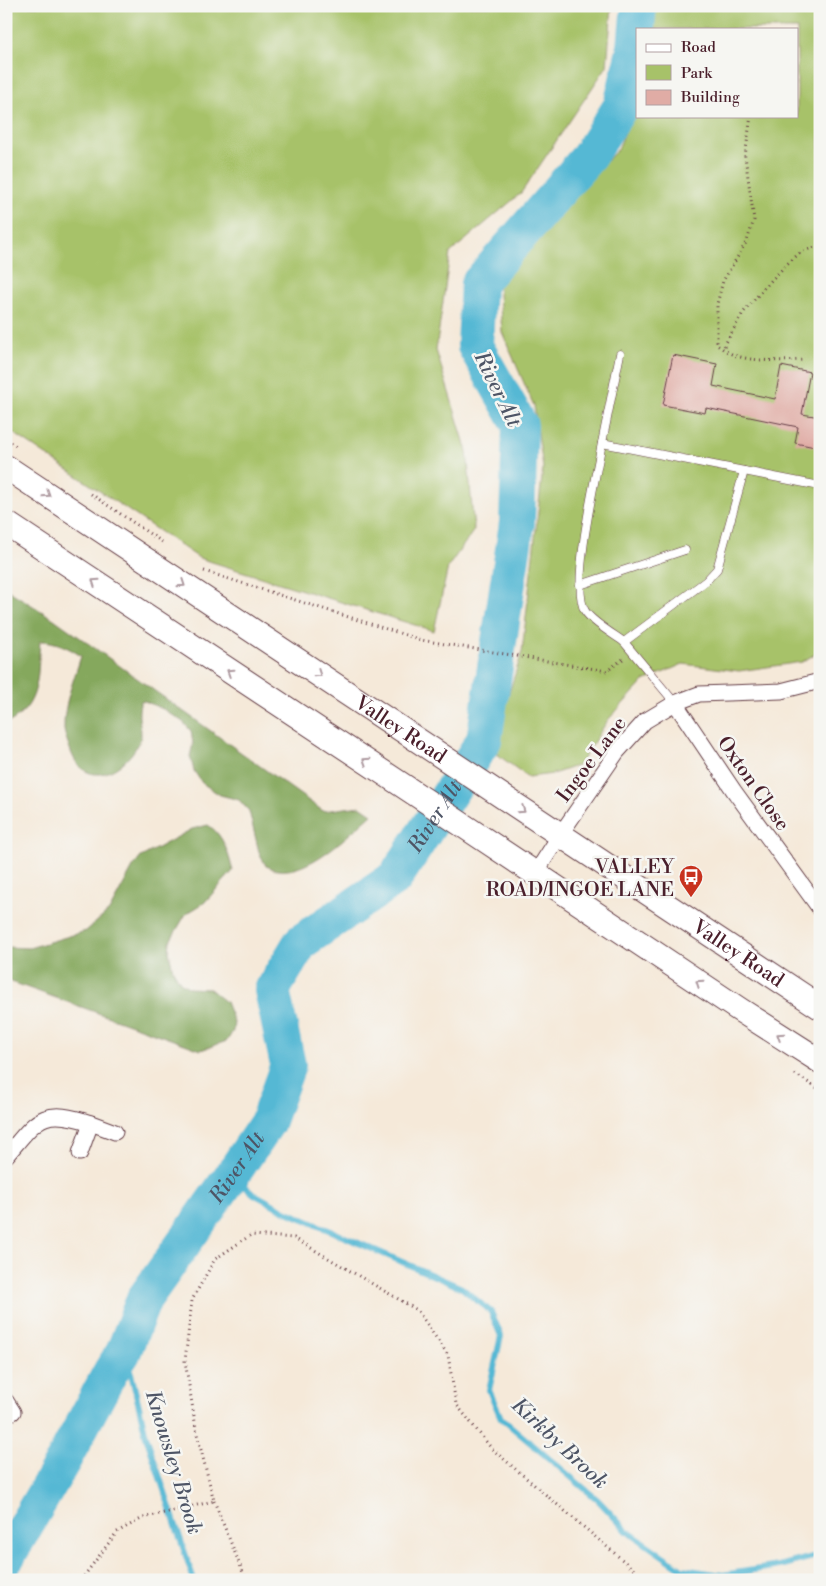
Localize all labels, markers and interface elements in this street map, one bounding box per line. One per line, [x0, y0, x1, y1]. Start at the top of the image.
legend [636, 28, 798, 118]
text: Road [681, 38, 716, 57]
text: Park [681, 64, 713, 83]
text: Building [680, 88, 740, 107]
water label: River Alt [467, 347, 527, 432]
one-way arrow [41, 488, 51, 497]
one-way arrow [177, 578, 186, 587]
one-way arrow [91, 579, 101, 588]
one-way arrow [312, 668, 321, 677]
one-way arrow [227, 669, 236, 678]
street label: Valley Road [349, 690, 451, 770]
street label: Ingoe Lane [552, 712, 632, 808]
street label: Oxton Close [711, 732, 794, 836]
one-way arrow [362, 758, 372, 767]
water label: River Alt [402, 775, 469, 859]
one-way arrow [517, 804, 526, 813]
place label: VALLEY ROAD/INGOE LANE [486, 855, 675, 903]
bus stop icon: VALLEY ROAD/INGOE LANE [678, 864, 704, 898]
street label: Valley Road [686, 914, 789, 994]
one-way arrow [695, 980, 704, 990]
one-way arrow [776, 1033, 785, 1042]
water label: River Alt [203, 1126, 272, 1210]
water label: Knowsley Brook [139, 1387, 207, 1538]
water label: Kirkby Brook [505, 1392, 613, 1495]

